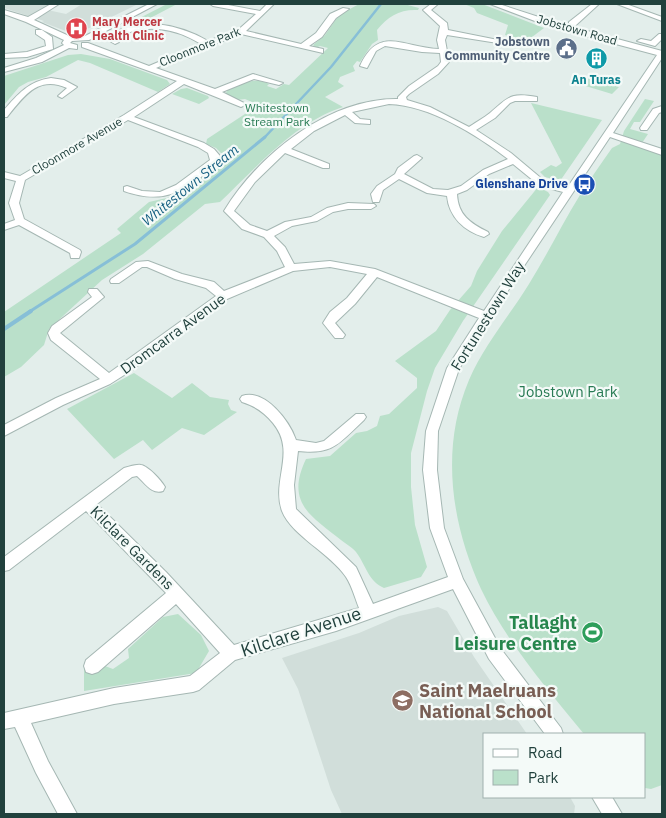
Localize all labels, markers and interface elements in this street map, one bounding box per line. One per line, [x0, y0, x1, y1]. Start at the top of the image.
street label: Jobstown Road [535, 11, 619, 48]
place label: Mary Mercer Health Clinic [92, 14, 164, 43]
hospital icon: Mary Mercer Health Clinic [64, 17, 88, 41]
street label: Cloonmore Park [157, 23, 243, 70]
place label: Jobstown Community Centre [445, 34, 550, 63]
public building icon: Jobstown Community Centre [554, 37, 578, 61]
building icon: An Turas [584, 47, 608, 71]
place label: An Turas [571, 72, 621, 87]
park label: Whitestown Stream Park [244, 100, 311, 129]
street label: Cloonmore Avenue [29, 113, 125, 178]
water label: Whitestown Stream [138, 140, 242, 230]
bus stop icon: Glenshane Drive [572, 172, 596, 196]
place label: Glenshane Drive [475, 176, 568, 191]
street label: Fortunestown Way [446, 257, 529, 374]
street label: Dromcarra Avenue [117, 289, 229, 378]
park label: Jobstown Park [518, 382, 618, 401]
street label: Kilclare Gardens [86, 502, 178, 594]
street label: Kilclare Avenue [238, 601, 364, 662]
place label: Tallaght Leisure Centre [454, 611, 577, 655]
sports icon: Tallaght Leisure Centre [581, 621, 605, 645]
place label: Saint Maelruans National School [419, 679, 556, 723]
school or university icon: Saint Maelruans National School [391, 689, 415, 713]
legend [483, 733, 646, 798]
text: Road [528, 743, 563, 762]
text: Park [528, 768, 558, 787]

